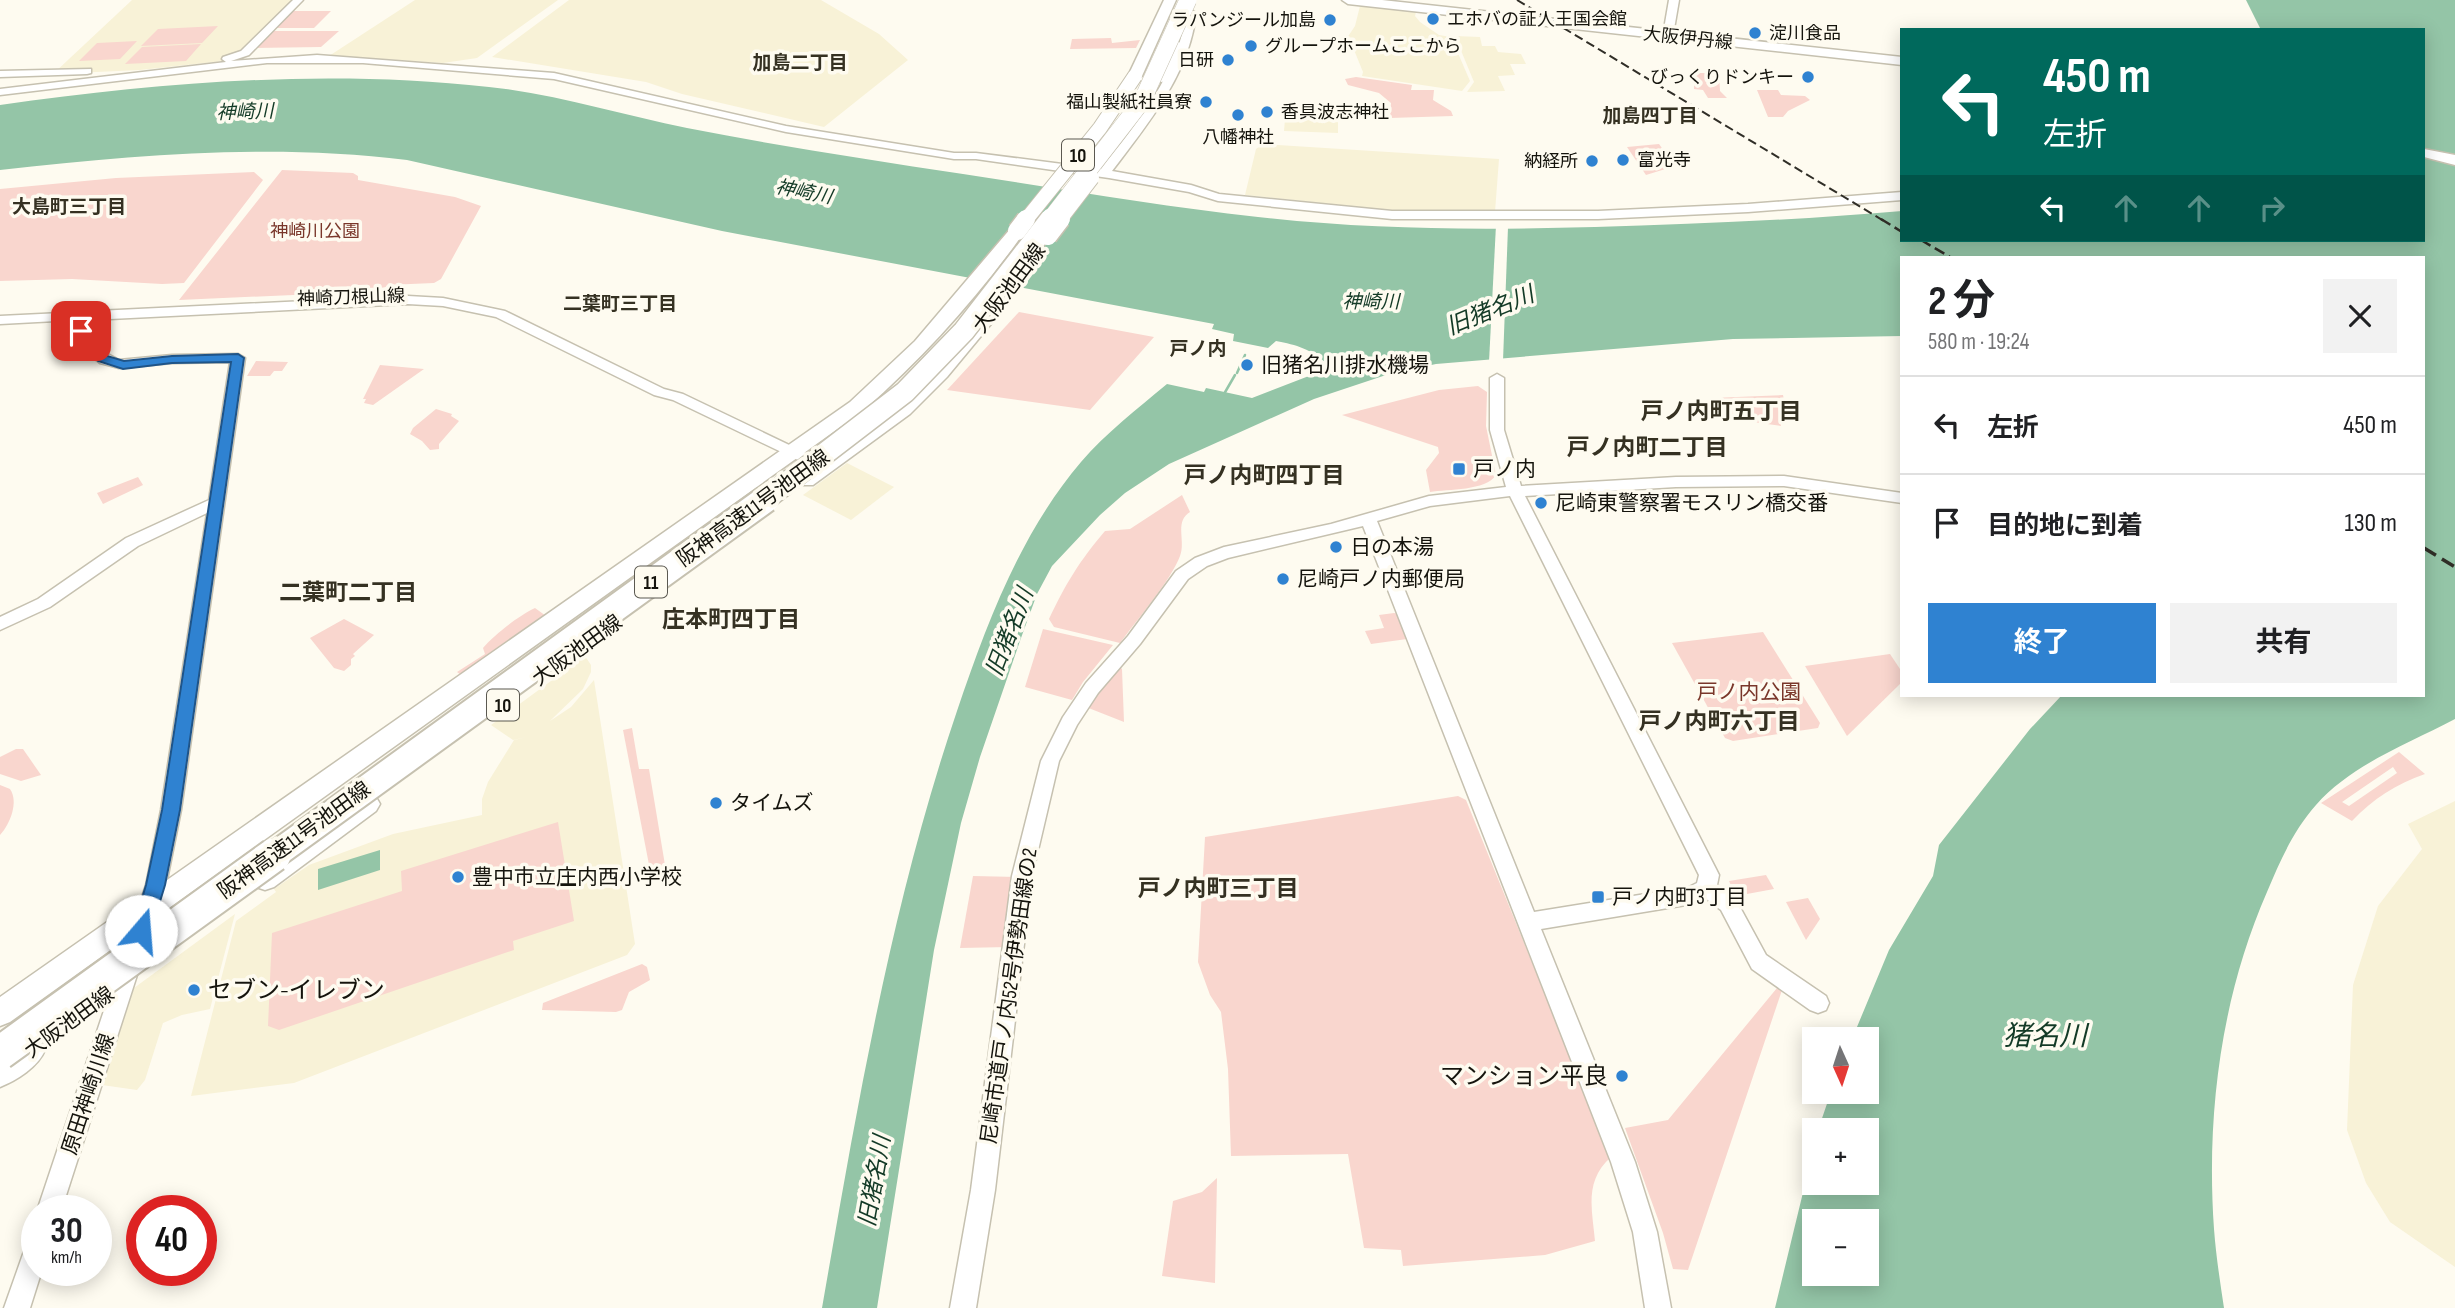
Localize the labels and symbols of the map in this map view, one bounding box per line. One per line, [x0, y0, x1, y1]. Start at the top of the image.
place label: エホバの証人王国会館 [1447, 9, 1627, 30]
place label: ラパンジール加島 [1171, 10, 1316, 31]
marker: エホバの証人王国会館 [1425, 11, 1441, 27]
marker: ラパンジール加島 [1322, 12, 1338, 28]
street label: 大阪伊丹線 [1642, 23, 1734, 54]
place label: 淀川食品 [1769, 23, 1841, 44]
marker: 淀川食品 [1747, 25, 1763, 41]
place label: グループホームここから [1265, 36, 1461, 57]
marker: グループホームここから [1243, 38, 1259, 54]
place label: 日研 [1178, 50, 1214, 71]
district label: 加島二丁目 [752, 52, 848, 75]
marker: 日研 [1220, 52, 1236, 68]
place label: びっくりドンキー [1650, 67, 1794, 88]
marker: びっくりドンキー [1800, 69, 1816, 85]
place label: 福山製紙社員寮 [1066, 92, 1192, 113]
marker: 福山製紙社員寮 [1198, 94, 1214, 110]
water label: 神崎川 [216, 100, 276, 125]
place label: 香具波志神社 [1281, 102, 1389, 123]
marker: 香具波志神社 [1259, 104, 1275, 120]
district label: 加島四丁目 [1602, 105, 1698, 128]
marker: 八幡神社 [1230, 107, 1246, 123]
place label: 八幡神社 [1202, 127, 1274, 148]
road number: 10 [1062, 140, 1094, 170]
place label: 富光寺 [1637, 150, 1691, 171]
place label: 納経所 [1524, 151, 1578, 172]
marker: 富光寺 [1615, 152, 1631, 168]
marker: 納経所 [1584, 153, 1600, 169]
water label: 神崎川 [774, 176, 836, 210]
district label: 大島町三丁目 [12, 196, 126, 219]
park label: 神崎川公園 [270, 221, 360, 242]
street label: 大阪池田線 [968, 239, 1051, 338]
water label: 旧猪名川 [1442, 280, 1541, 341]
street label: 神崎刀根山線 [297, 285, 405, 310]
water label: 神崎川 [1342, 291, 1401, 314]
district label: 二葉町三丁目 [563, 293, 677, 316]
pin [51, 301, 111, 361]
district label: 戸ノ内 [1169, 338, 1227, 361]
place label: 旧猪名川排水機場 [1261, 353, 1429, 378]
marker: 旧猪名川排水機場 [1239, 357, 1255, 373]
district label: 戸ノ内町五丁目 [1641, 398, 1802, 426]
district label: 戸ノ内町二丁目 [1567, 434, 1728, 462]
street label: 阪神高速11号池田線 [672, 445, 835, 572]
place label: 戸ノ内 [1473, 457, 1536, 482]
marker: 戸ノ内 [1451, 461, 1467, 477]
district label: 戸ノ内町四丁目 [1184, 462, 1345, 490]
place label: 尼崎東警察署モスリン橋交番 [1555, 491, 1828, 516]
marker: 尼崎東警察署モスリン橋交番 [1533, 495, 1549, 511]
place label: 日の本湯 [1350, 535, 1434, 560]
marker: 日の本湯 [1328, 539, 1344, 555]
road number: 11 [635, 566, 667, 597]
place label: 尼崎戸ノ内郵便局 [1297, 567, 1465, 592]
marker: 尼崎戸ノ内郵便局 [1275, 571, 1291, 587]
district label: 二葉町二丁目 [279, 579, 417, 607]
water label: 旧猪名川 [980, 582, 1041, 680]
district label: 庄本町四丁目 [662, 606, 800, 634]
street label: 大阪池田線 [527, 609, 627, 691]
park label: 戸ノ内公園 [1697, 680, 1802, 705]
road number: 10 [487, 690, 519, 720]
district label: 戸ノ内町六丁目 [1639, 708, 1800, 736]
street label: 阪神高速11号池田線 [213, 777, 376, 904]
place label: タイムズ [730, 791, 814, 816]
marker: タイムズ [708, 795, 724, 811]
street label: 尼崎市道戸ノ内52号伊勢田線の2 [976, 846, 1043, 1146]
place label: 豊中市立庄内西小学校 [472, 865, 682, 890]
marker: 豊中市立庄内西小学校 [450, 869, 466, 885]
district label: 戸ノ内町三丁目 [1138, 875, 1299, 903]
place label: 戸ノ内町3丁目 [1612, 885, 1747, 910]
marker: 戸ノ内町3丁目 [1590, 889, 1606, 905]
position arrow [104, 894, 178, 968]
place label: セブン-イレブン [208, 976, 385, 1005]
street label: 大阪池田線 [19, 981, 119, 1063]
marker: セブン-イレブン [186, 982, 202, 998]
water label: 猪名川 [2003, 1020, 2090, 1053]
north arrow [1802, 1027, 1880, 1104]
street label: 原田神崎川線 [57, 1030, 120, 1158]
place label: マンション平良 [1440, 1062, 1608, 1091]
marker: マンション平良 [1614, 1068, 1630, 1084]
water label: 旧猪名川 [853, 1130, 897, 1229]
speed limit sign: 40 [126, 1195, 217, 1286]

